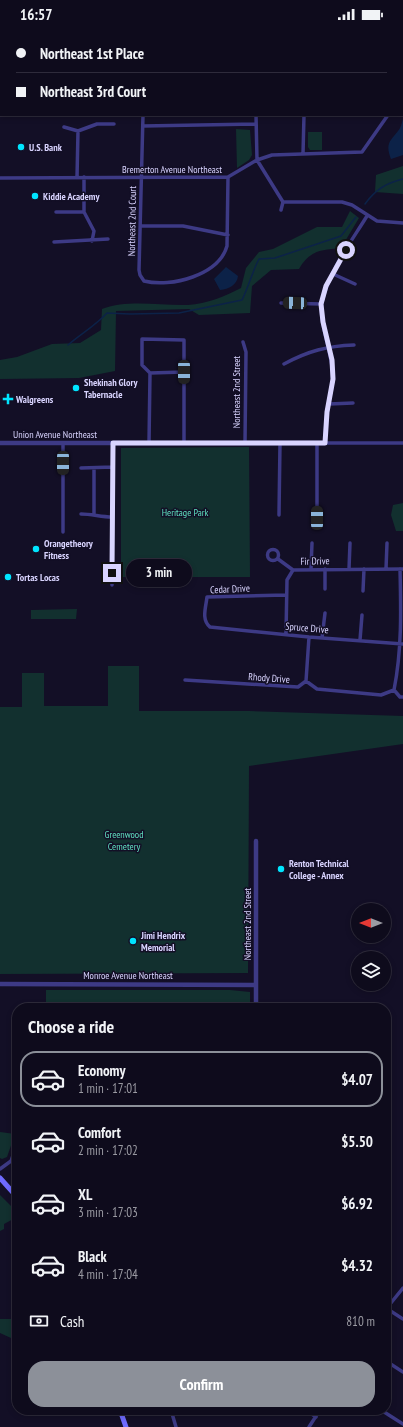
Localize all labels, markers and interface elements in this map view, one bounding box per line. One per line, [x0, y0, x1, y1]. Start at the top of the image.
text: 16:57 [20, 5, 52, 24]
text: Northeast 1st Place [40, 44, 144, 63]
text: Northeast 3rd Court [40, 82, 146, 101]
place label: U.S. Bank [29, 141, 63, 154]
marker: U.S. Bank [16, 142, 26, 152]
street label: Bremerton Avenue Northeast [122, 163, 222, 176]
street label: Northeast 2nd Court [125, 186, 139, 256]
place label: Kiddie Academy [43, 190, 100, 203]
marker: Kiddie Academy [30, 191, 40, 201]
route start [337, 241, 355, 259]
car [283, 297, 307, 309]
street label: Northeast 2nd Street [230, 356, 243, 428]
car [178, 360, 190, 384]
place label: Shekinah Glory Tabernacle [84, 376, 138, 401]
marker: Shekinah Glory Tabernacle [71, 383, 81, 393]
place label: Walgreens [15, 393, 54, 406]
marker: Walgreens [3, 394, 13, 404]
street label: Union Avenue Northeast [13, 428, 97, 441]
car [57, 451, 69, 475]
park label: Heritage Park [162, 506, 208, 519]
car [311, 506, 323, 530]
place label: Orangetheory Fitness [44, 537, 94, 562]
marker: Orangetheory Fitness [31, 544, 41, 554]
street label: Fir Drive [300, 554, 330, 568]
callout: 3 min [126, 559, 192, 587]
route end [103, 564, 121, 582]
text: 3 min [146, 564, 172, 581]
place label: Tortas Locas [16, 571, 60, 584]
marker: Tortas Locas [3, 572, 13, 582]
street label: Cedar Drive [210, 581, 250, 597]
street label: Spruce Drive [285, 620, 329, 636]
street label: Rhody Drive [248, 670, 290, 686]
park label: Greenwood Cemetery [104, 828, 144, 853]
place label: Renton Technical College - Annex [289, 857, 349, 882]
marker: Renton Technical College - Annex [276, 864, 286, 874]
street label: Northeast 2nd Street [241, 888, 254, 960]
north arrow [351, 903, 391, 943]
map controls [351, 903, 391, 991]
place label: Jimi Hendrix Memorial [140, 929, 186, 954]
marker: Jimi Hendrix Memorial [128, 936, 138, 946]
button: layers [351, 951, 391, 991]
street label: Monroe Avenue Northeast [83, 969, 173, 982]
text: Choose a ride [28, 1015, 114, 1038]
icon: car [30, 1061, 66, 1097]
text: Economy [78, 1061, 126, 1080]
text: $4.07 [341, 1070, 373, 1089]
text: 1 min · 17:01 [78, 1080, 138, 1097]
icon: car [30, 1123, 66, 1159]
text: Comfort [78, 1123, 121, 1142]
text: $5.50 [341, 1132, 373, 1151]
text: 2 min · 17:02 [78, 1142, 138, 1159]
icon: car [30, 1185, 66, 1221]
text: XL [78, 1185, 92, 1204]
text: $6.92 [341, 1194, 373, 1213]
text: 3 min · 17:03 [78, 1204, 138, 1221]
icon: car [30, 1247, 66, 1283]
text: Black [78, 1247, 107, 1266]
text: $4.32 [341, 1256, 373, 1275]
text: 4 min · 17:04 [78, 1266, 138, 1283]
icon: cash [28, 1310, 50, 1332]
text: Cash [60, 1312, 84, 1331]
text: 810 m [346, 1313, 375, 1330]
button: Confirm [28, 1361, 375, 1407]

